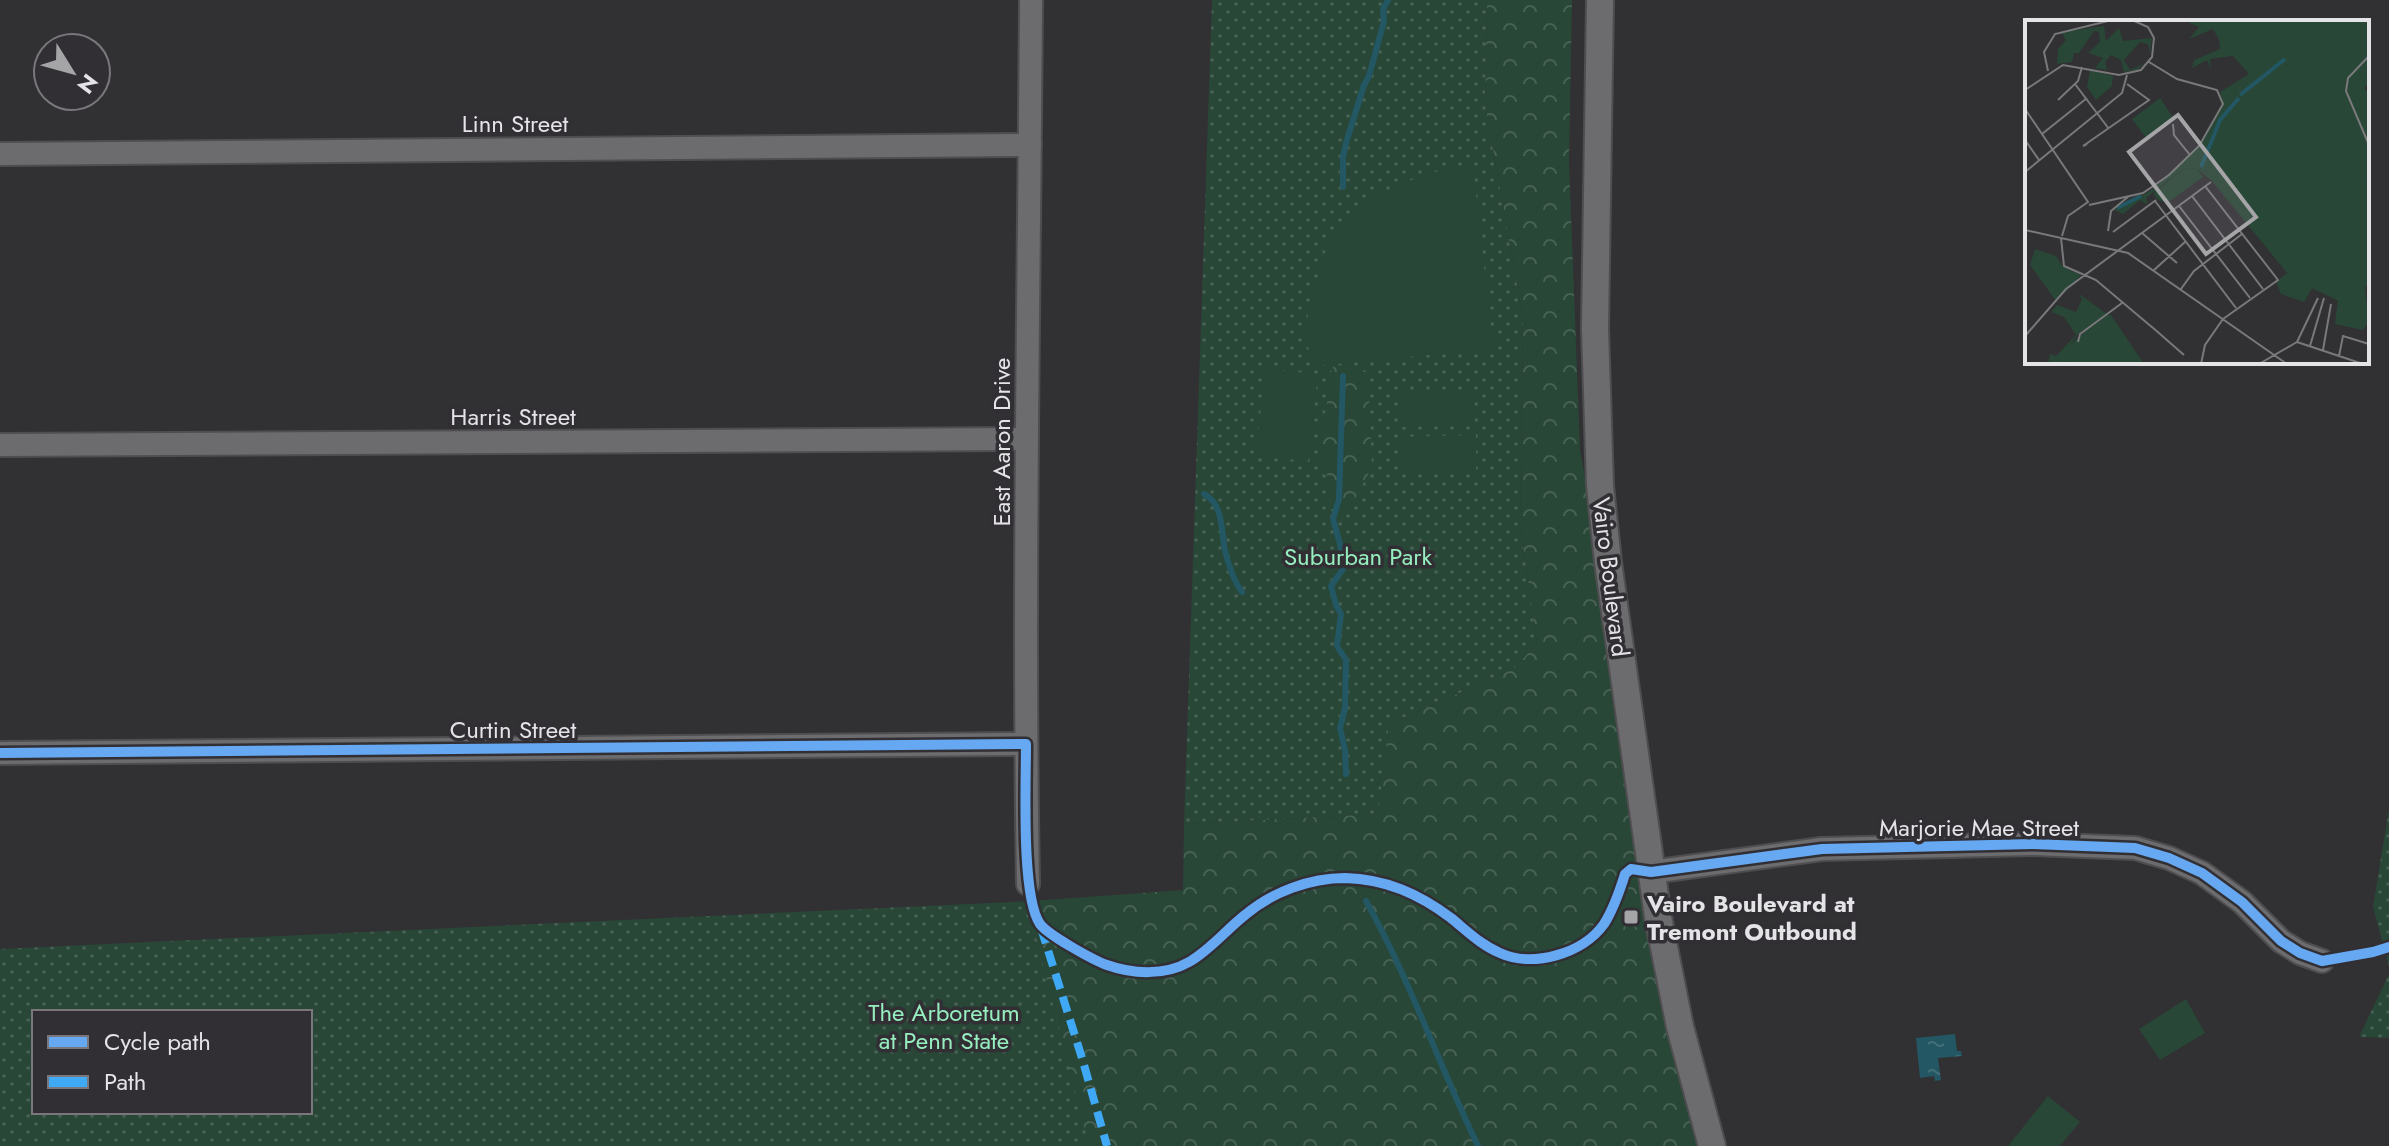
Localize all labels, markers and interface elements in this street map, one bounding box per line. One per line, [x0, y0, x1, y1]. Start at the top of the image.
inset map [2025, 20, 2369, 364]
north arrow [32, 32, 112, 112]
text: N [70, 67, 106, 101]
street label: Linn Street [462, 106, 569, 141]
street label: East Aaron Drive [984, 358, 1019, 526]
street label: Harris Street [450, 399, 576, 434]
street label: Vairo Boulevard [1584, 495, 1638, 659]
park label: Suburban Park [1284, 539, 1432, 574]
street label: Curtin Street [450, 712, 576, 747]
street label: Marjorie Mae Street [1879, 810, 2079, 845]
place label: Vairo Boulevard at Tremont Outbound [1646, 886, 1857, 949]
marker: Vairo Boulevard at Tremont Outbound [1622, 908, 1640, 926]
park label: The Arboretum at Penn State [868, 995, 1020, 1058]
legend [32, 1010, 312, 1114]
text: Cycle path [104, 1024, 211, 1059]
text: Path [104, 1064, 146, 1099]

